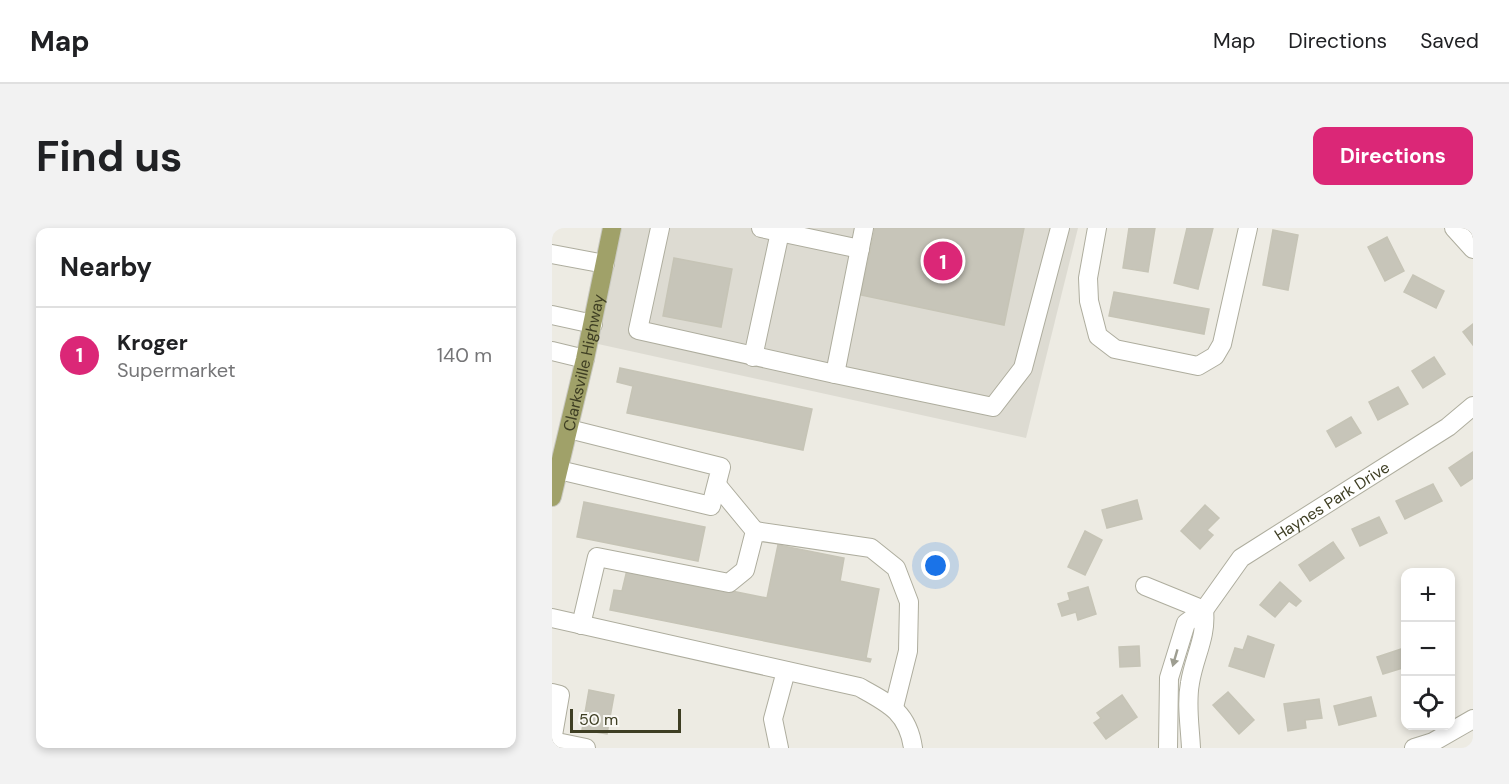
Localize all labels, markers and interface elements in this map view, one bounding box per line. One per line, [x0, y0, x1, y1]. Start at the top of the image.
text: Map [30, 23, 90, 60]
text: Map [1213, 27, 1255, 55]
text: Directions [1288, 27, 1387, 55]
text: Saved [1420, 27, 1479, 55]
button: Directions [1313, 127, 1473, 185]
text: Find us [36, 129, 182, 184]
pin: 1 [924, 238, 962, 284]
text: Nearby [60, 250, 152, 284]
street label: Clarksville Highway [558, 292, 609, 433]
text: Kroger [117, 328, 188, 357]
text: 1 [76, 342, 83, 368]
text: 140 m [437, 342, 492, 368]
text: Supermarket [117, 357, 236, 383]
street label: Haynes Park Drive [1270, 456, 1393, 545]
your location [921, 551, 950, 580]
map controls [1401, 568, 1455, 730]
button: + [1401, 568, 1455, 622]
button: − [1401, 622, 1455, 676]
one-way arrow [1170, 649, 1179, 667]
button: locate [1401, 676, 1455, 730]
scale bar [570, 706, 681, 733]
text: 50 m [579, 709, 618, 730]

